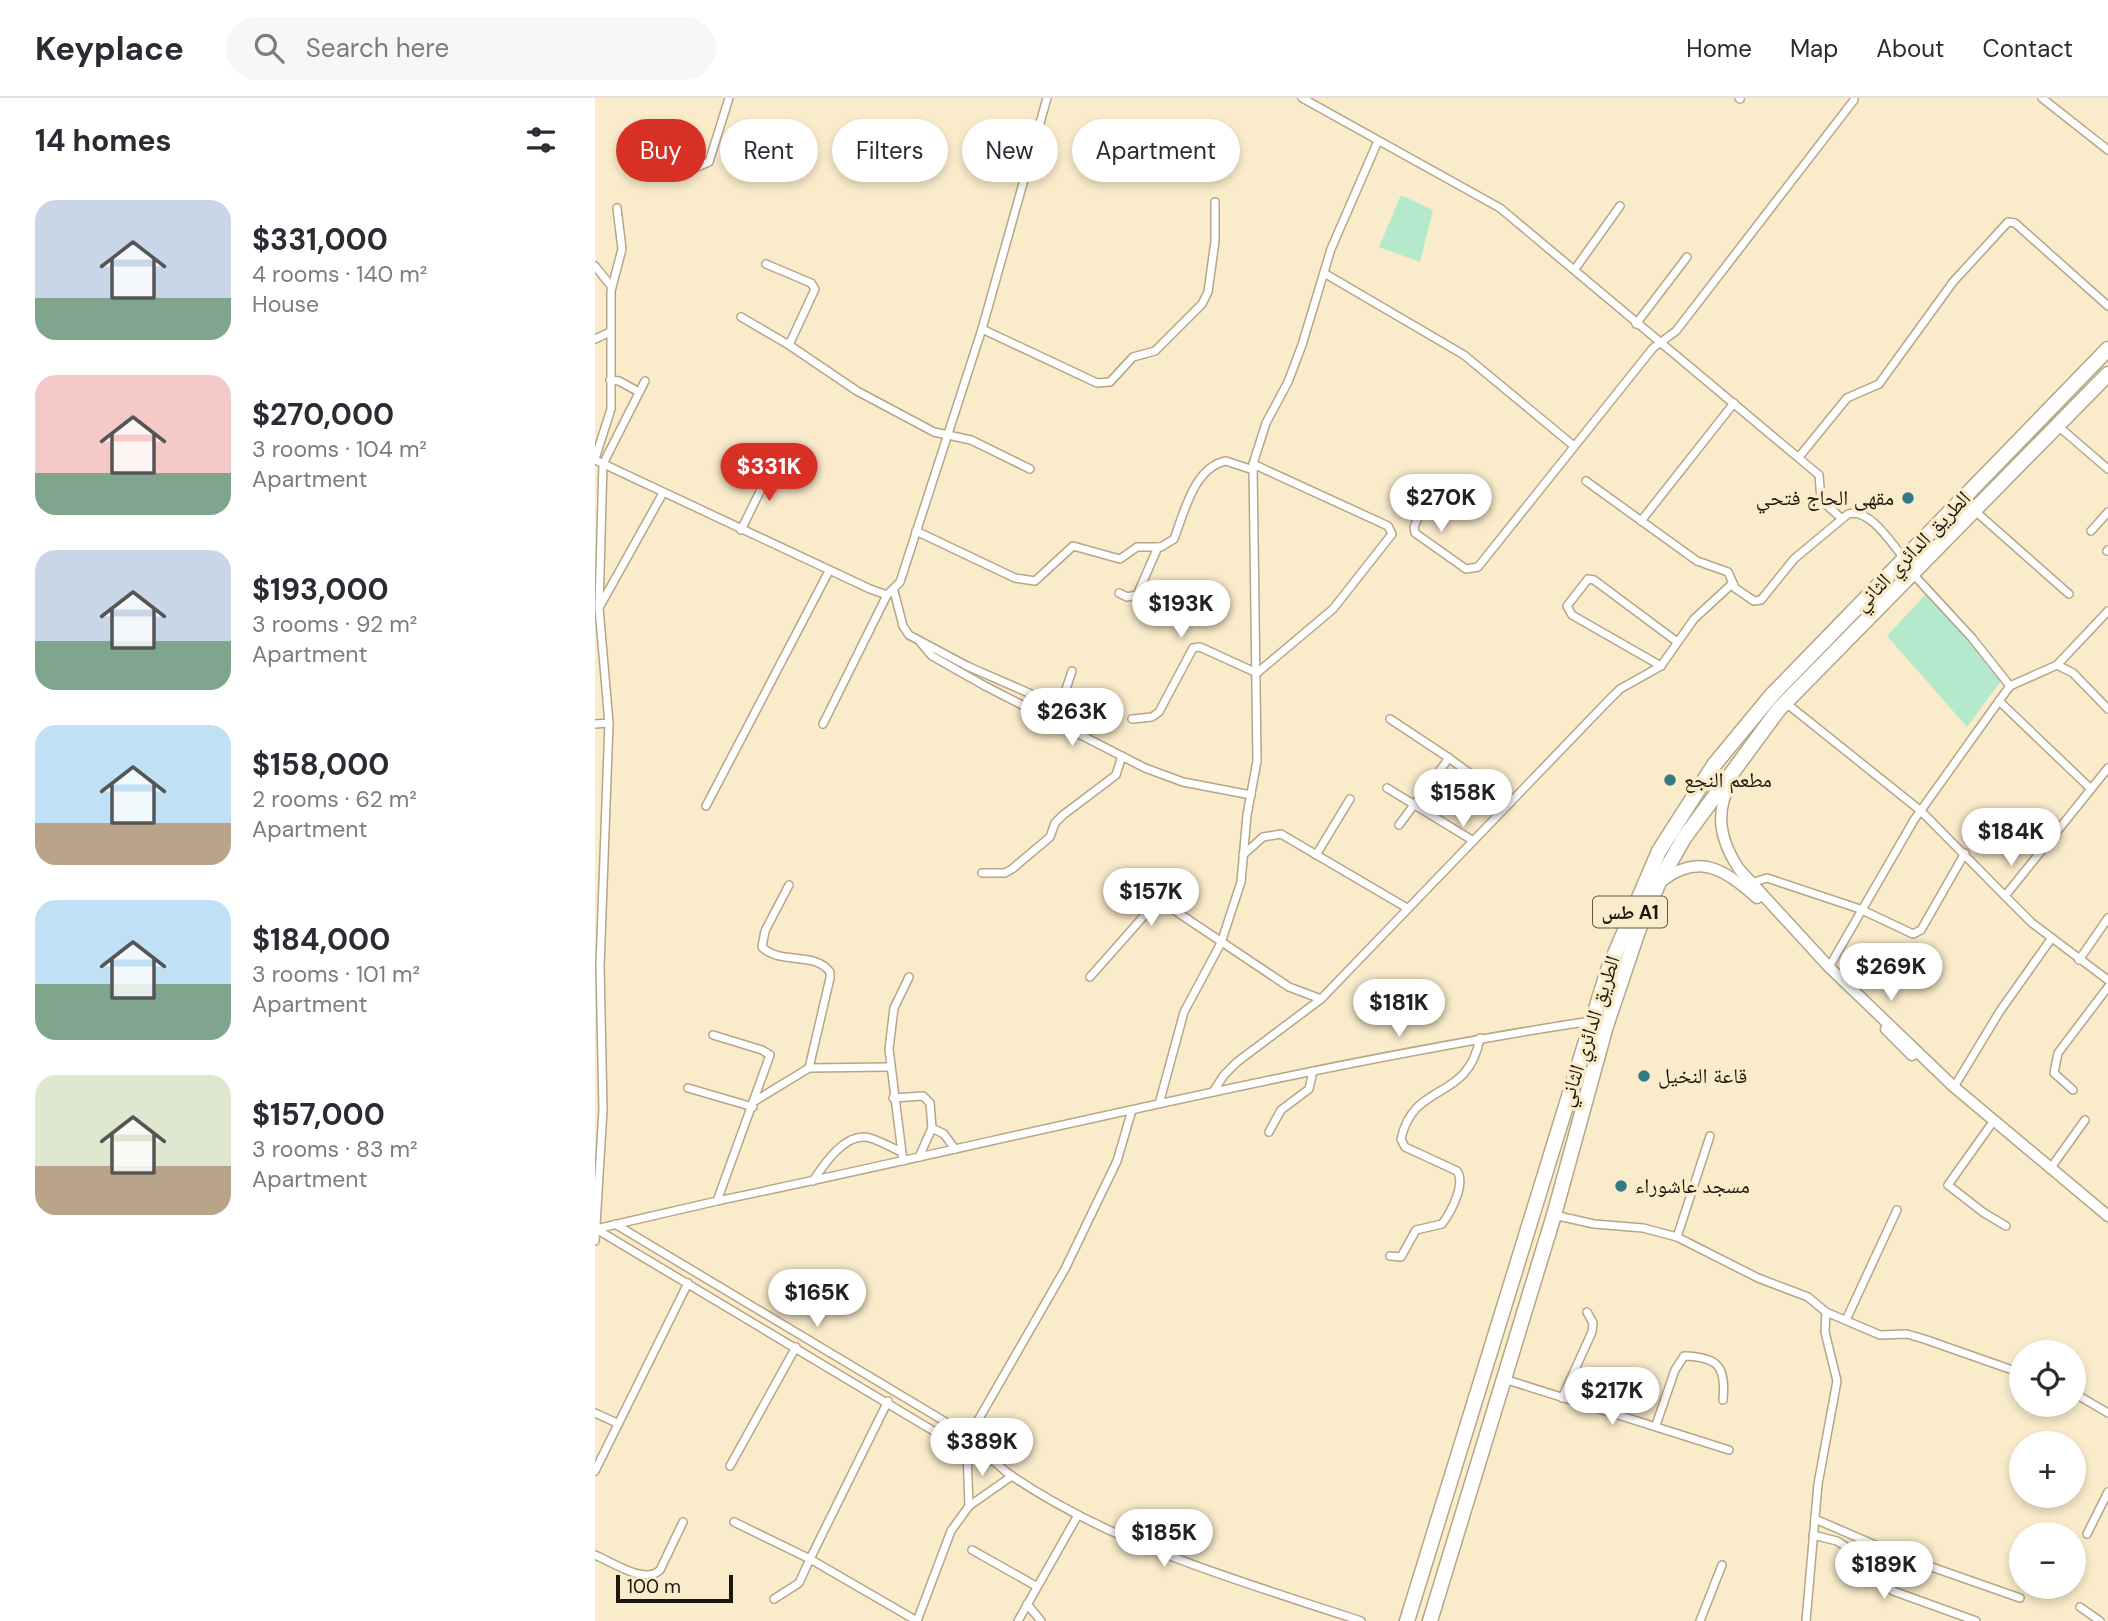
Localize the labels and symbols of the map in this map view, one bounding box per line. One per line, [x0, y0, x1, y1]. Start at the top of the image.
pin: $331K [720, 444, 818, 503]
pin: $270K [1392, 474, 1490, 534]
place label: مقهى الحاج فتحي [1756, 484, 1894, 514]
street label: الطريق الدائري الثاني [1847, 485, 1978, 619]
marker: مقهى الحاج فتحي [1900, 490, 1916, 506]
pin: $193K [1132, 580, 1230, 640]
pin: $263K [1023, 688, 1121, 748]
place label: مطعم النجع [1684, 766, 1772, 794]
pin: $158K [1414, 770, 1512, 829]
marker: مطعم النجع [1662, 772, 1678, 788]
pin: $184K [1962, 808, 2060, 868]
pin: $157K [1102, 868, 1200, 928]
road number: طس A1 [1593, 897, 1667, 928]
pin: $269K [1842, 944, 1940, 1003]
street label: الطريق الدائري الثاني [1551, 952, 1629, 1111]
pin: $181K [1350, 979, 1448, 1039]
place label: قاعة النخيل [1658, 1062, 1747, 1090]
marker: قاعة النخيل [1636, 1068, 1652, 1084]
place label: مسجد عاشوراء [1635, 1172, 1750, 1200]
marker: مسجد عاشوراء [1613, 1178, 1629, 1194]
pin: $165K [768, 1270, 866, 1329]
pin: $217K [1563, 1368, 1661, 1427]
pin: $389K [933, 1418, 1031, 1478]
pin: $185K [1115, 1510, 1213, 1569]
pin: $189K [1835, 1542, 1933, 1601]
scale bar [616, 1572, 733, 1604]

